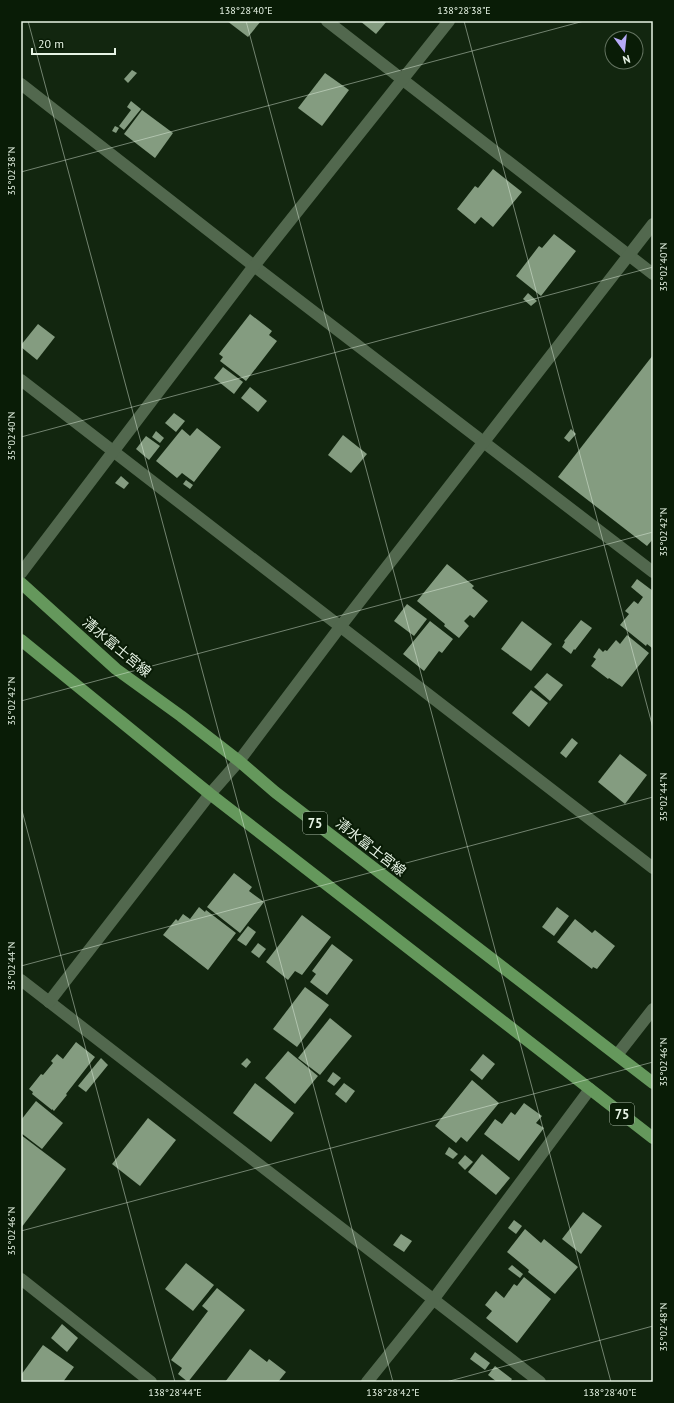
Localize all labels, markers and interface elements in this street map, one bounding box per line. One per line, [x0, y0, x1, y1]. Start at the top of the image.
text: 138°28'40"E [219, 4, 273, 17]
text: 138°28'38"E [437, 4, 491, 17]
scale bar [32, 30, 115, 56]
north arrow [604, 30, 644, 70]
text: 20 m [38, 36, 64, 51]
text: N [621, 52, 632, 67]
text: 35°02'38"N [5, 146, 18, 196]
text: 35°02'40"N [657, 242, 670, 292]
text: 35°02'40"N [5, 411, 18, 461]
text: 35°02'42"N [657, 507, 670, 557]
street label: 清水富士宮線 [79, 613, 155, 681]
text: 35°02'42"N [5, 676, 18, 726]
text: 35°02'44"N [657, 772, 670, 822]
road number: 75 [303, 812, 327, 834]
street label: 清水富士宮線 [332, 814, 410, 880]
text: 35°02'44"N [5, 941, 18, 991]
text: 35°02'46"N [657, 1037, 670, 1087]
road number: 75 [610, 1103, 634, 1125]
text: 35°02'46"N [5, 1206, 18, 1256]
text: 35°02'48"N [657, 1302, 670, 1352]
text: 138°28'44"E [148, 1386, 202, 1399]
text: 138°28'42"E [366, 1386, 420, 1399]
text: 138°28'40"E [583, 1386, 637, 1399]

